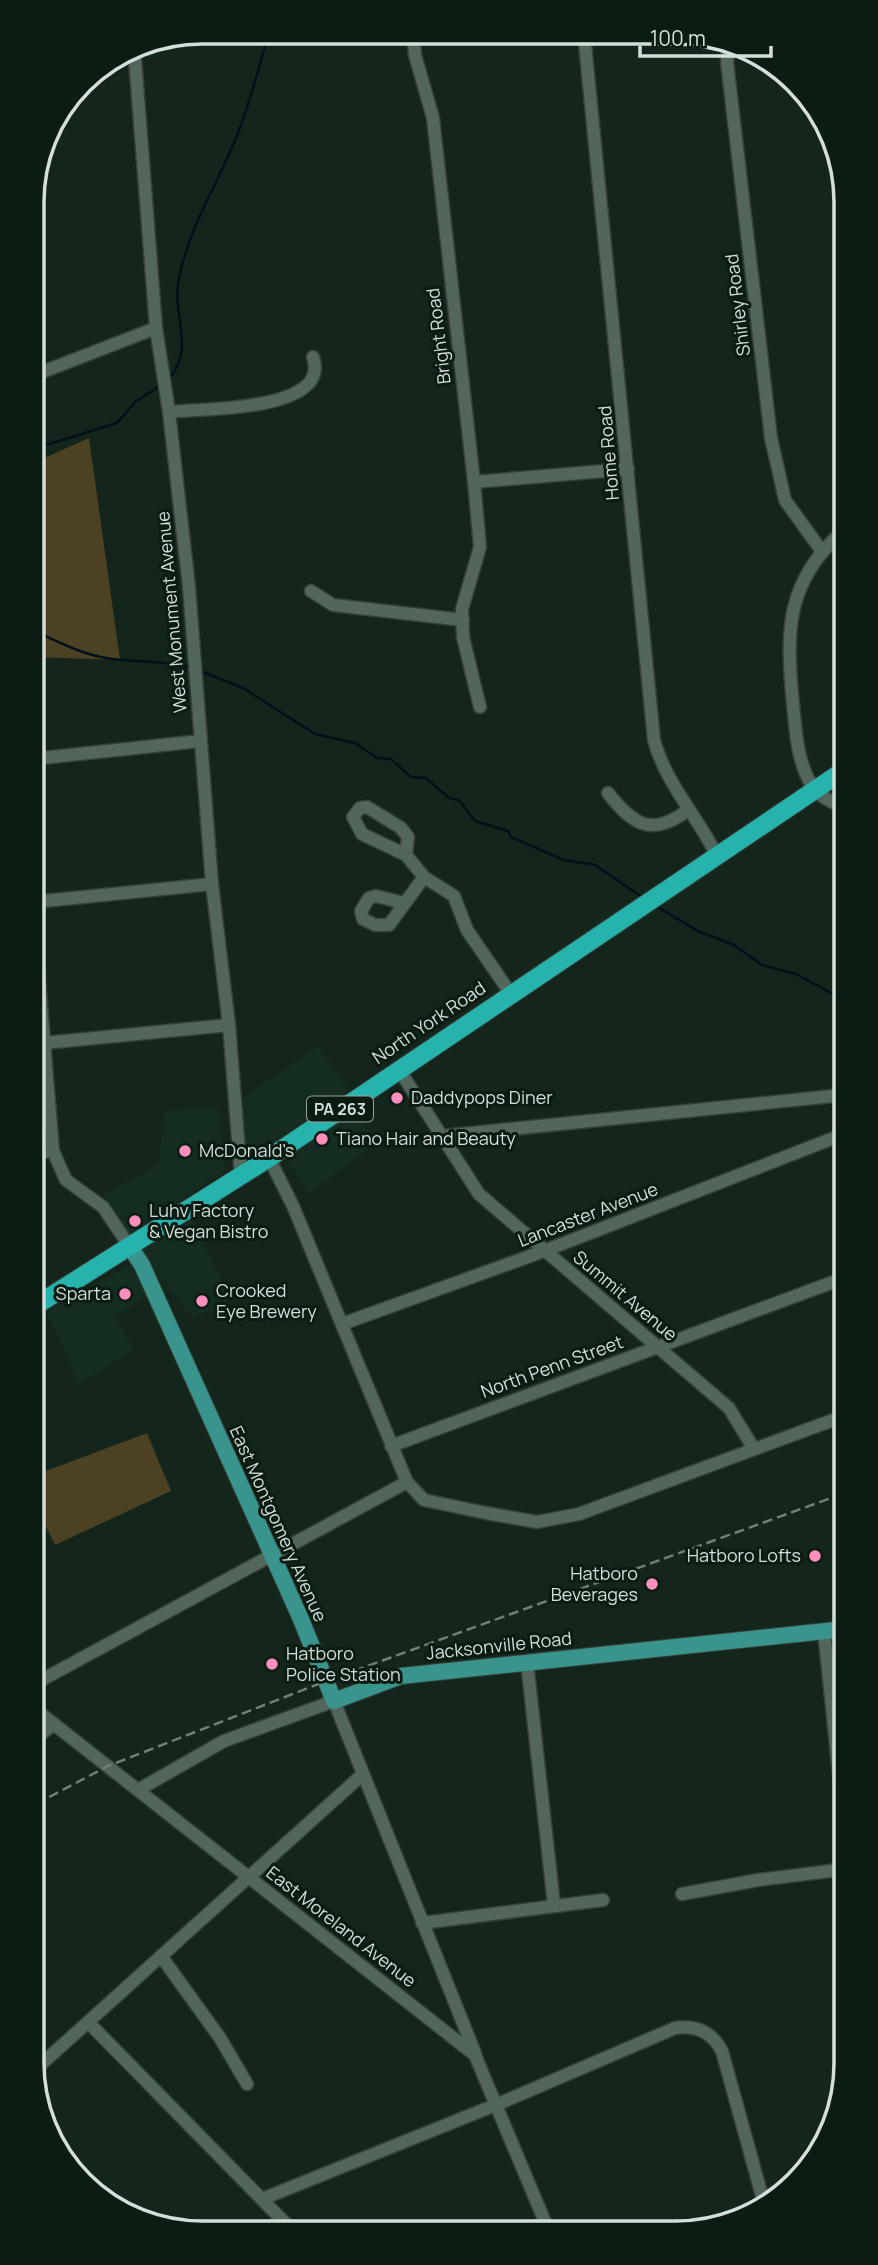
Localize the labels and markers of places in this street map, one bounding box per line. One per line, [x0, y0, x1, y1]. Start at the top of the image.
place label: Daddypops Diner [411, 1085, 553, 1109]
marker: Daddypops Diner [389, 1090, 405, 1106]
place label: Tiano Hair and Beauty [336, 1126, 516, 1150]
marker: Tiano Hair and Beauty [314, 1131, 330, 1147]
place label: McDonald's [199, 1138, 294, 1162]
marker: McDonald's [177, 1143, 193, 1159]
place label: Luhv Factory & Vegan Bistro [149, 1198, 268, 1243]
marker: Luhv Factory & Vegan Bistro [127, 1213, 143, 1229]
place label: Crooked Eye Brewery [216, 1278, 317, 1323]
place label: Sparta [56, 1281, 111, 1305]
marker: Sparta [117, 1286, 133, 1302]
marker: Crooked Eye Brewery [194, 1293, 210, 1309]
place label: Hatboro Lofts [687, 1543, 801, 1567]
marker: Hatboro Lofts [807, 1548, 823, 1564]
place label: Hatboro Beverages [551, 1561, 638, 1606]
marker: Hatboro Beverages [644, 1576, 660, 1592]
place label: Hatboro Police Station [286, 1641, 401, 1686]
marker: Hatboro Police Station [264, 1656, 280, 1672]

